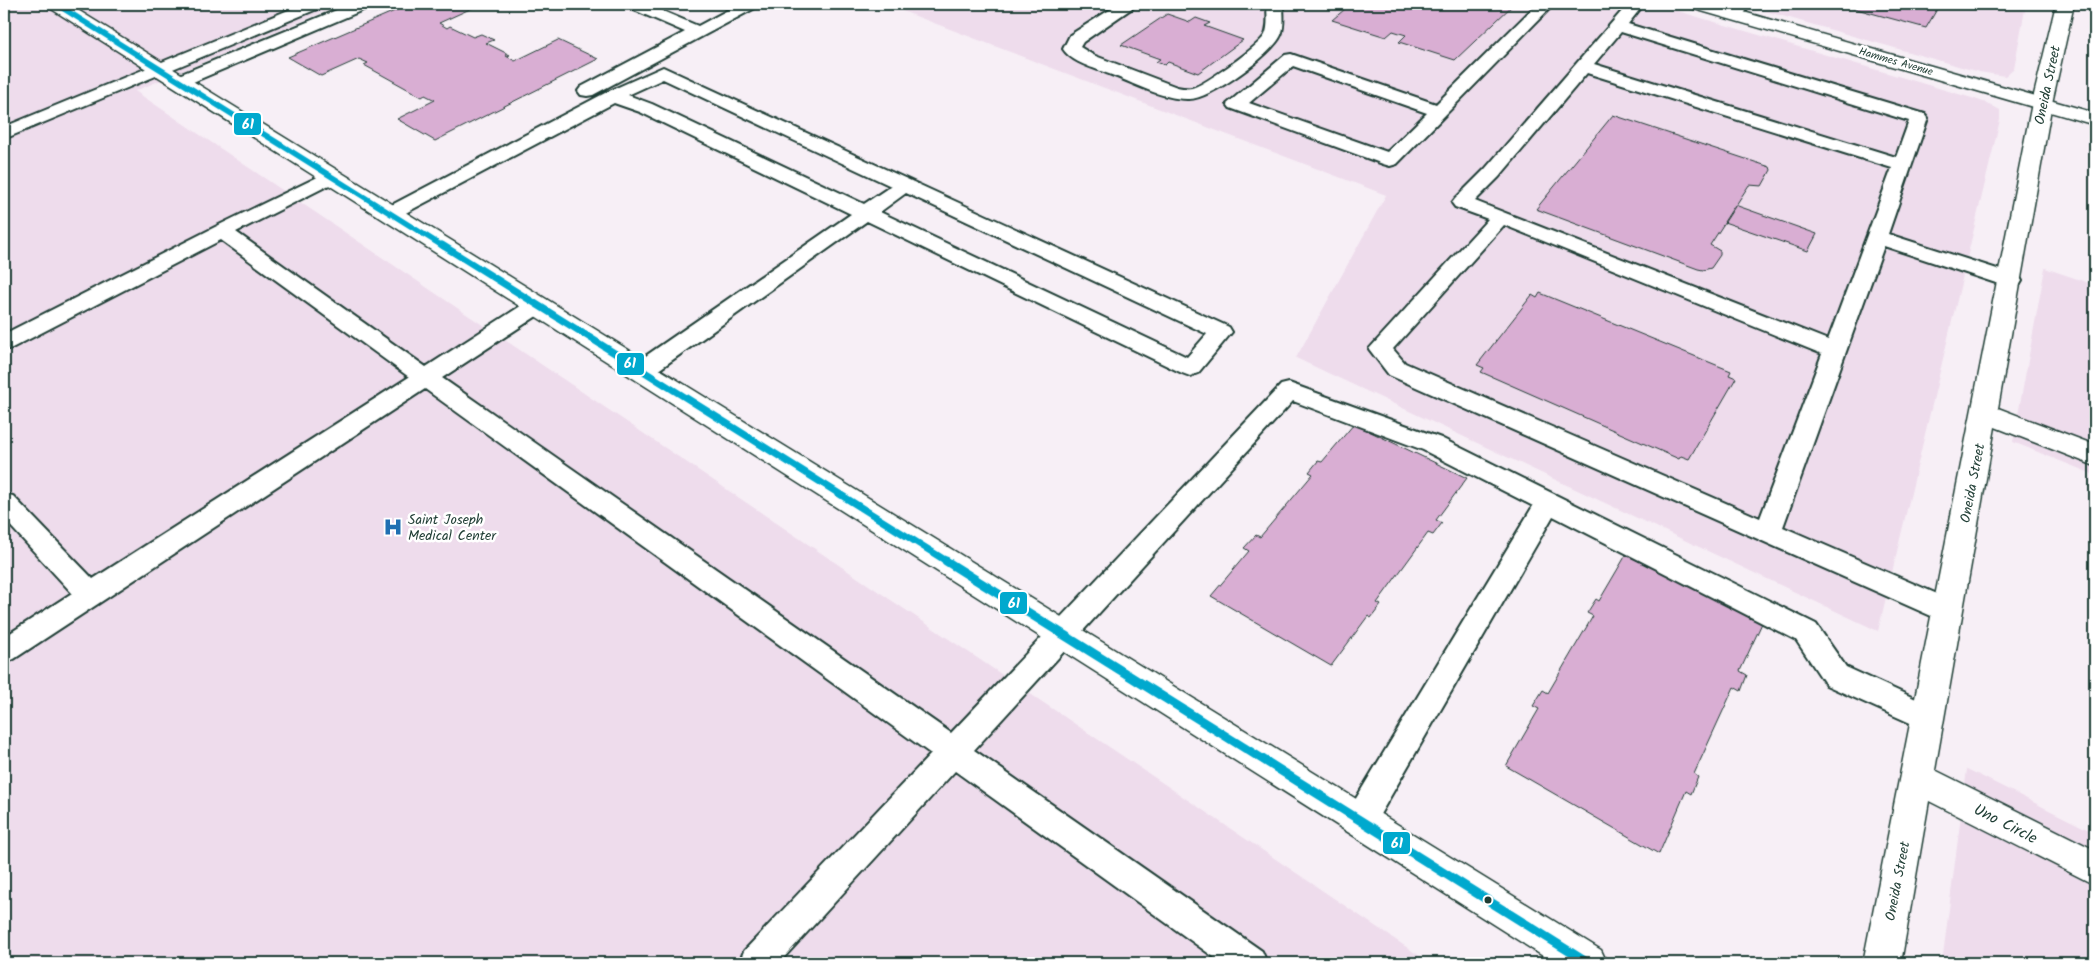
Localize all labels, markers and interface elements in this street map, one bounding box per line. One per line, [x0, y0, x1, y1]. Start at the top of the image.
street label: Hammes Avenue [1856, 43, 1935, 81]
street label: Oneida Street [2029, 43, 2067, 127]
line badge: 61 [233, 112, 262, 136]
text: 61 [242, 114, 255, 136]
line badge: 61 [616, 352, 645, 376]
text: 61 [624, 353, 637, 375]
street label: Oneida Street [1955, 441, 1992, 525]
place label: Saint Joseph Medical Center [408, 509, 497, 547]
hospital icon: Saint Joseph Medical Center [382, 516, 404, 538]
line badge: 61 [999, 591, 1028, 615]
text: 61 [1008, 593, 1021, 615]
street label: Uno Circle [1969, 798, 2042, 851]
line badge: 61 [1382, 831, 1411, 855]
text: 61 [1391, 833, 1404, 855]
street label: Oneida Street [1880, 839, 1917, 923]
unlabelled marker [1483, 895, 1493, 905]

